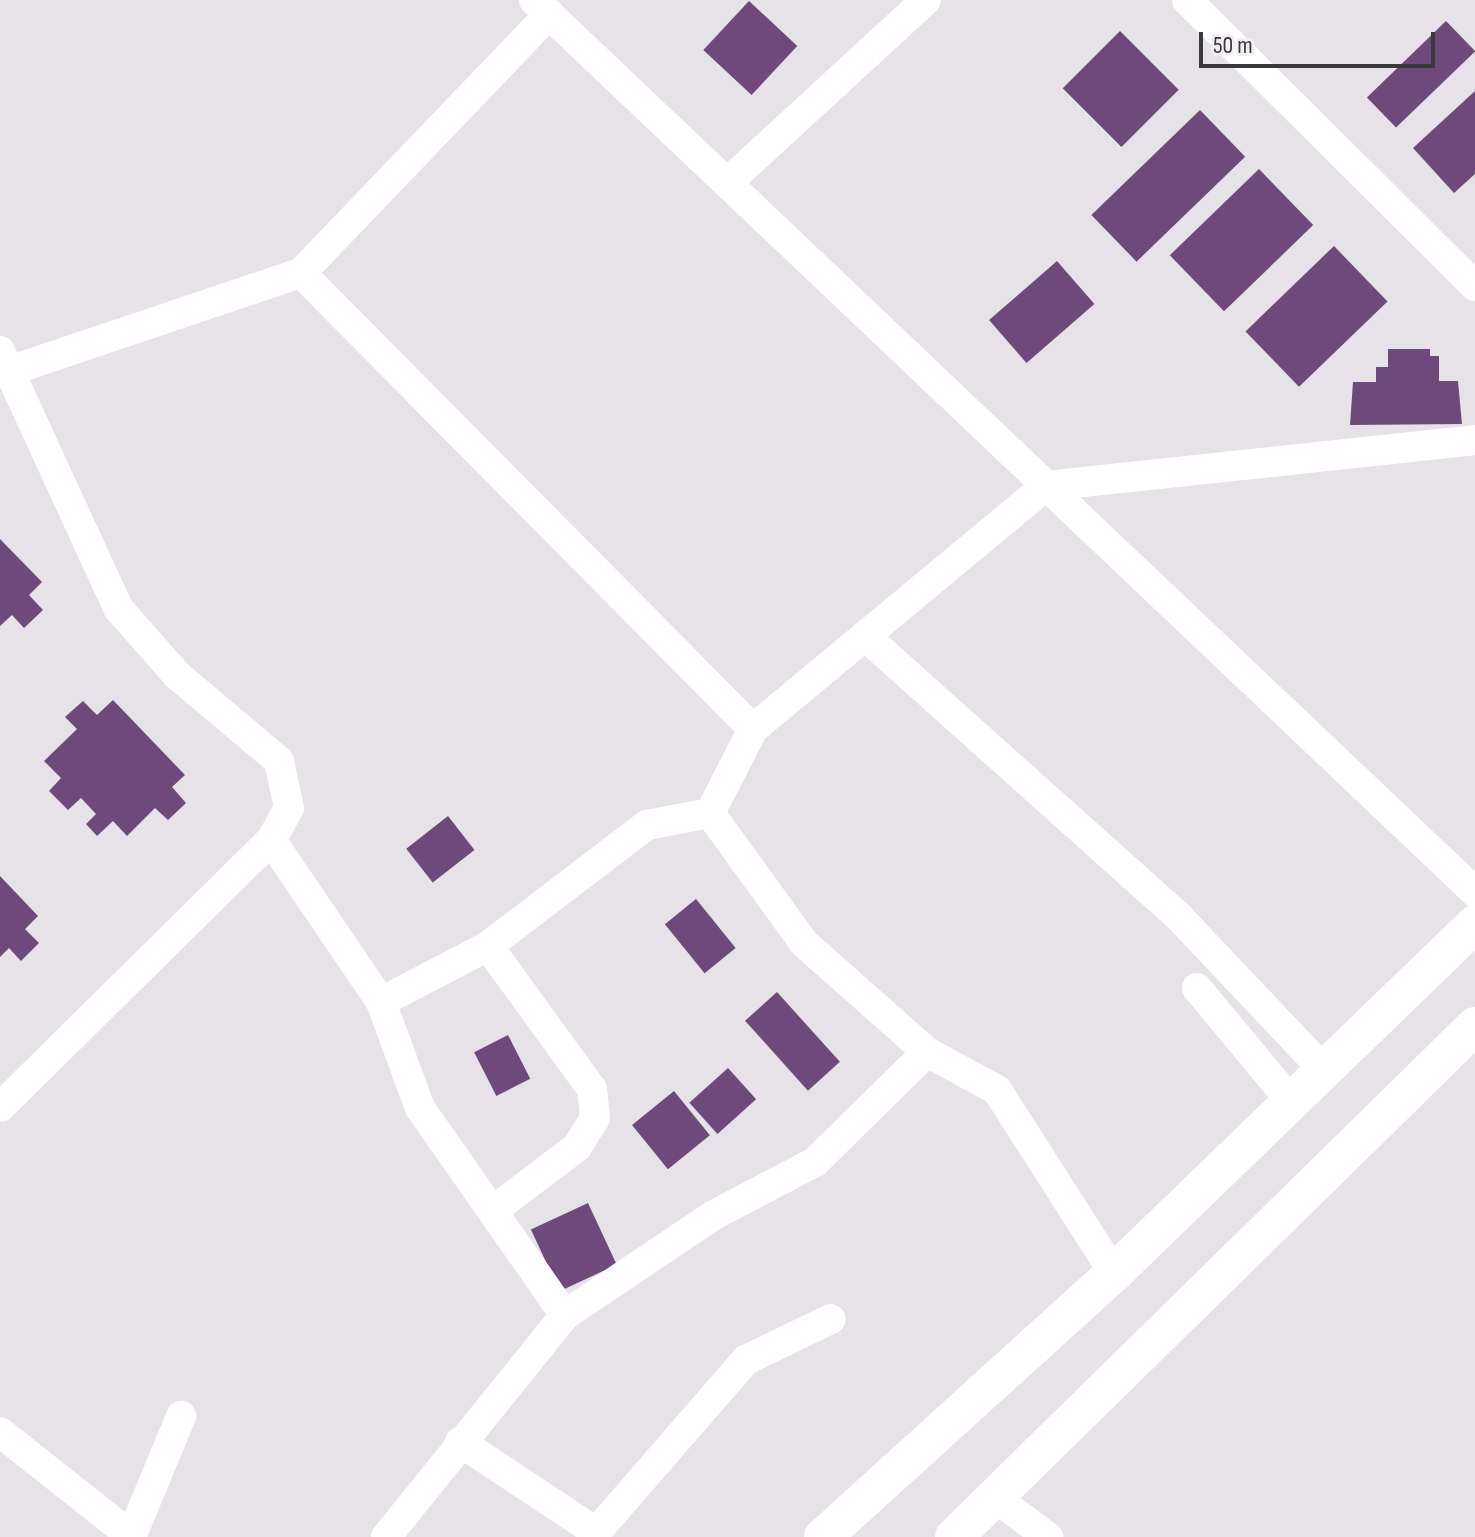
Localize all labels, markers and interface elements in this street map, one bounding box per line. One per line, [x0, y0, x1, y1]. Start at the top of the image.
scale bar [1203, 16, 1439, 66]
text: 50 m [1213, 31, 1253, 60]

